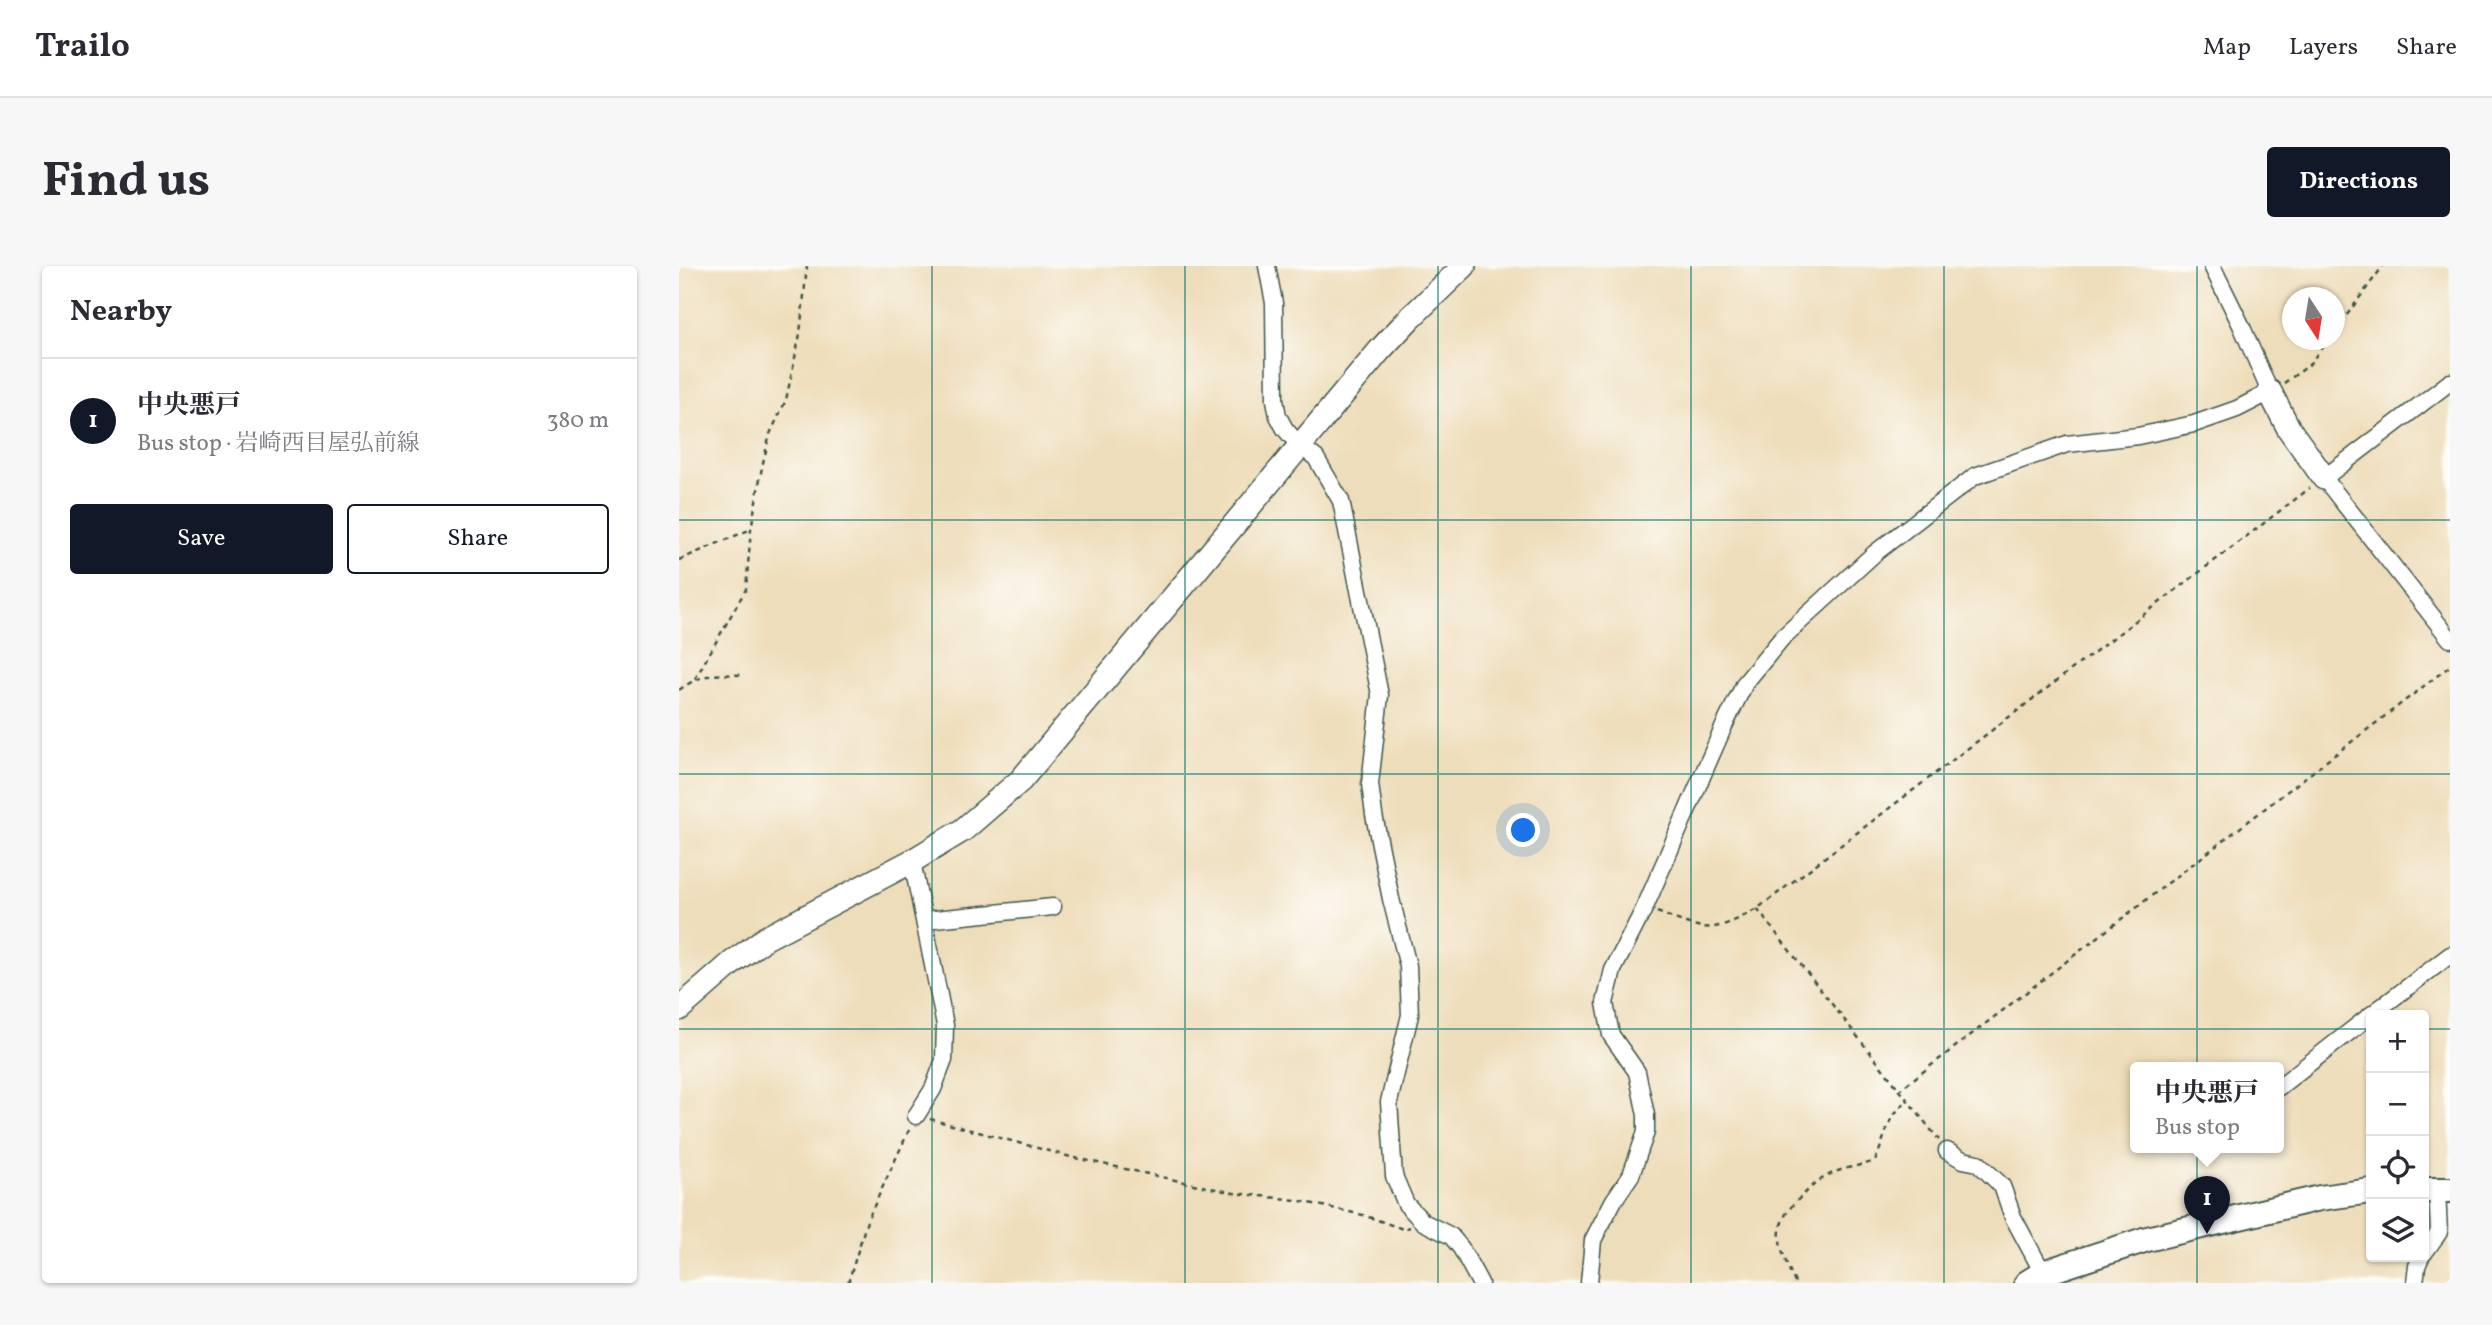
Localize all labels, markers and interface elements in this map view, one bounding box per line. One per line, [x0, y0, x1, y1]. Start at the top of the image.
text: Trailo [35, 25, 130, 71]
text: Map [2203, 31, 2251, 65]
text: Layers [2289, 31, 2358, 65]
text: Share [2396, 31, 2457, 65]
button: Directions [2267, 147, 2450, 217]
text: Find us [42, 148, 210, 217]
north arrow [2282, 287, 2345, 350]
text: Nearby [70, 291, 172, 333]
text: 中央悪戸 [137, 388, 241, 424]
text: 1 [88, 405, 98, 437]
text: 380 m [547, 405, 609, 437]
text: Bus stop · 岩崎西目屋弘前線 [137, 428, 420, 460]
button: Save [70, 504, 333, 574]
button: Share [347, 504, 609, 574]
your location [1506, 813, 1540, 847]
map controls [2366, 1010, 2429, 1262]
button: + [2366, 1010, 2429, 1073]
popup [2130, 1062, 2284, 1153]
button: − [2366, 1073, 2429, 1136]
text: 中央悪戸 [2155, 1076, 2259, 1112]
text: Bus stop [2155, 1112, 2240, 1144]
button: locate [2366, 1136, 2429, 1199]
pin: 1 [2184, 1176, 2230, 1234]
button: layers [2366, 1199, 2429, 1262]

